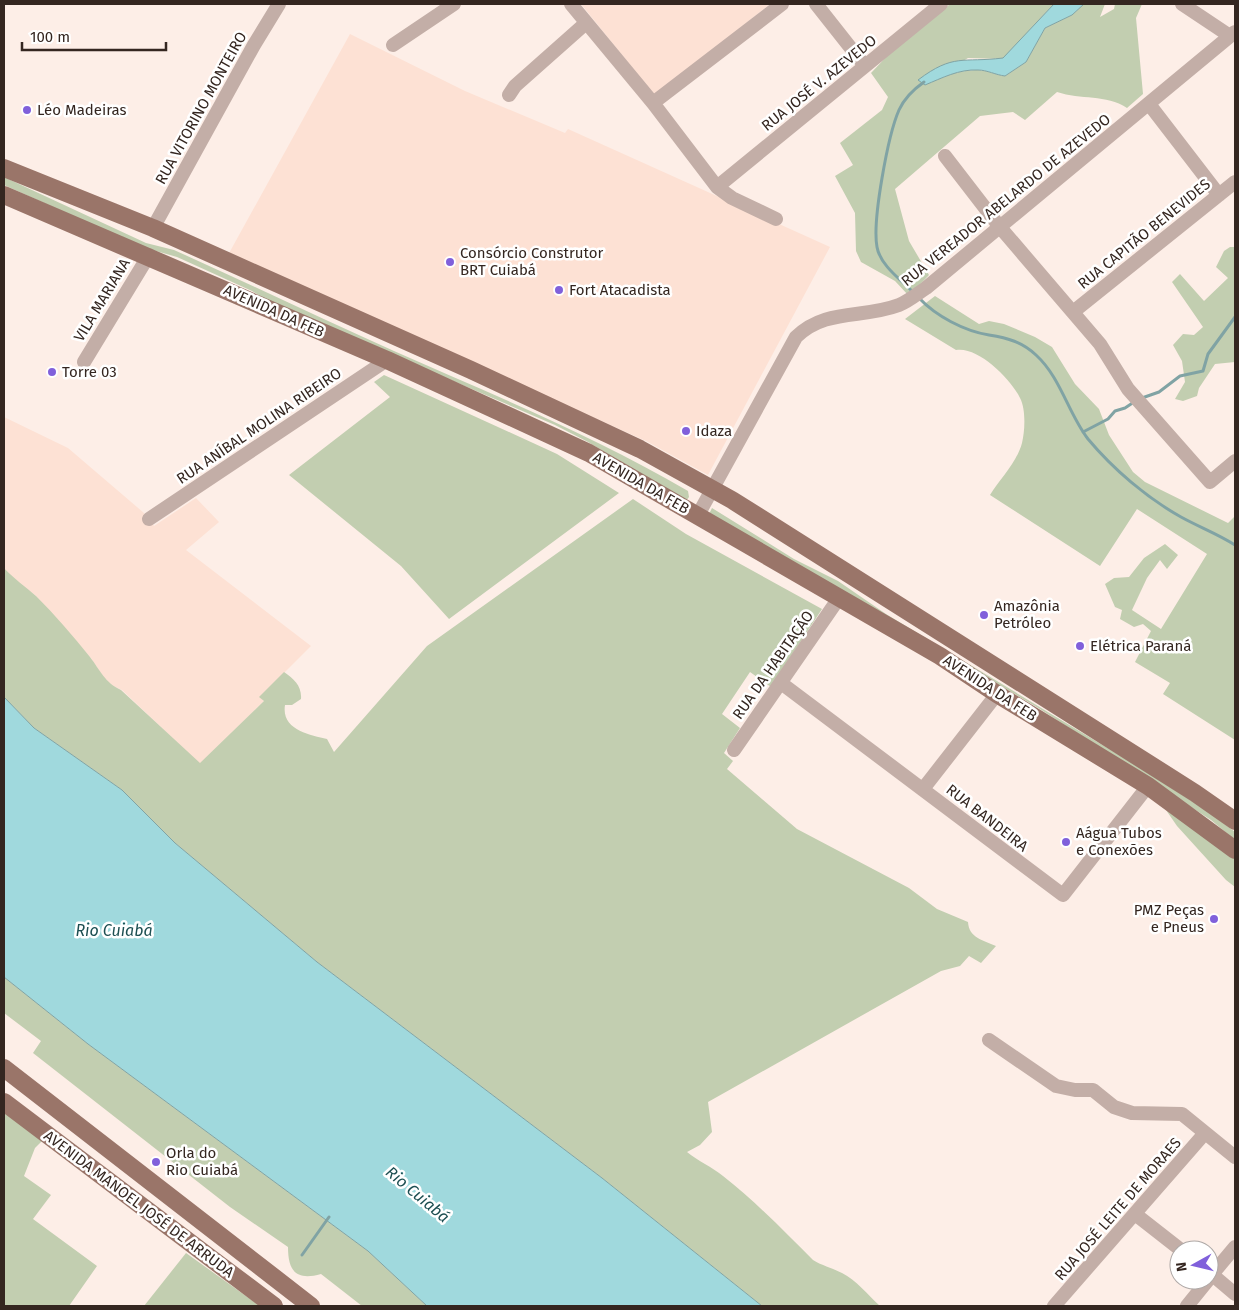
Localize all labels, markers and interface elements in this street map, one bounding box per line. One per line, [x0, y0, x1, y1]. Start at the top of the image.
scale bar [22, 20, 166, 52]
text: 100 m [30, 28, 70, 46]
street label: RUA VITORINO MONTEIRO [152, 29, 250, 187]
street label: RUA JOSÉ V. AZEVEDO [758, 31, 880, 135]
place label: Léo Madeiras [37, 101, 127, 119]
marker: Léo Madeiras [21, 104, 33, 116]
street label: RUA VEREADOR ABELARDO DE AZEVEDO [898, 110, 1114, 290]
street label: RUA CAPITÃO BENEVIDES [1074, 175, 1214, 293]
place label: Consórcio Construtor BRT Cuiabá [460, 244, 603, 279]
street label: VILA MARIANA [70, 255, 134, 345]
marker: Consórcio Construtor BRT Cuiabá [444, 256, 456, 268]
street label: AVENIDA DA FEB [221, 281, 327, 341]
place label: Fort Atacadista [569, 281, 671, 299]
marker: Fort Atacadista [553, 284, 565, 296]
place label: Torre 03 [62, 363, 117, 381]
street label: RUA ANÍBAL MOLINA RIBEIRO [173, 364, 345, 488]
marker: Torre 03 [46, 366, 58, 378]
place label: Idaza [696, 422, 732, 440]
marker: Idaza [680, 425, 692, 437]
street label: AVENIDA DA FEB [590, 448, 692, 518]
place label: Amazônia Petróleo [994, 597, 1060, 632]
street label: RUA DA HABITAÇÃO [729, 607, 817, 723]
marker: Amazônia Petróleo [978, 609, 990, 621]
place label: Elétrica Paraná [1090, 637, 1191, 655]
marker: Elétrica Paraná [1074, 640, 1086, 652]
street label: AVENIDA DA FEB [940, 651, 1040, 725]
street label: RUA BANDEIRA [942, 780, 1032, 856]
place label: Aágua Tubos e Conexões [1076, 824, 1162, 859]
marker: Aágua Tubos e Conexões [1060, 836, 1072, 848]
place label: PMZ Peças e Pneus [1134, 901, 1204, 936]
marker: PMZ Peças e Pneus [1208, 913, 1220, 925]
water label: Rio Cuiabá [75, 921, 153, 940]
street label: AVENIDA MANOEL JOSÉ DE ARRUDA [40, 1127, 238, 1282]
street label: RUA JOSÉ LEITE DE MORAES [1051, 1134, 1185, 1284]
place label: Orla do Rio Cuiabá [166, 1144, 238, 1179]
marker: Orla do Rio Cuiabá [150, 1156, 162, 1168]
water label: Rio Cuiabá [382, 1162, 453, 1226]
north arrow [1169, 1240, 1219, 1290]
text: N [1173, 1261, 1191, 1273]

